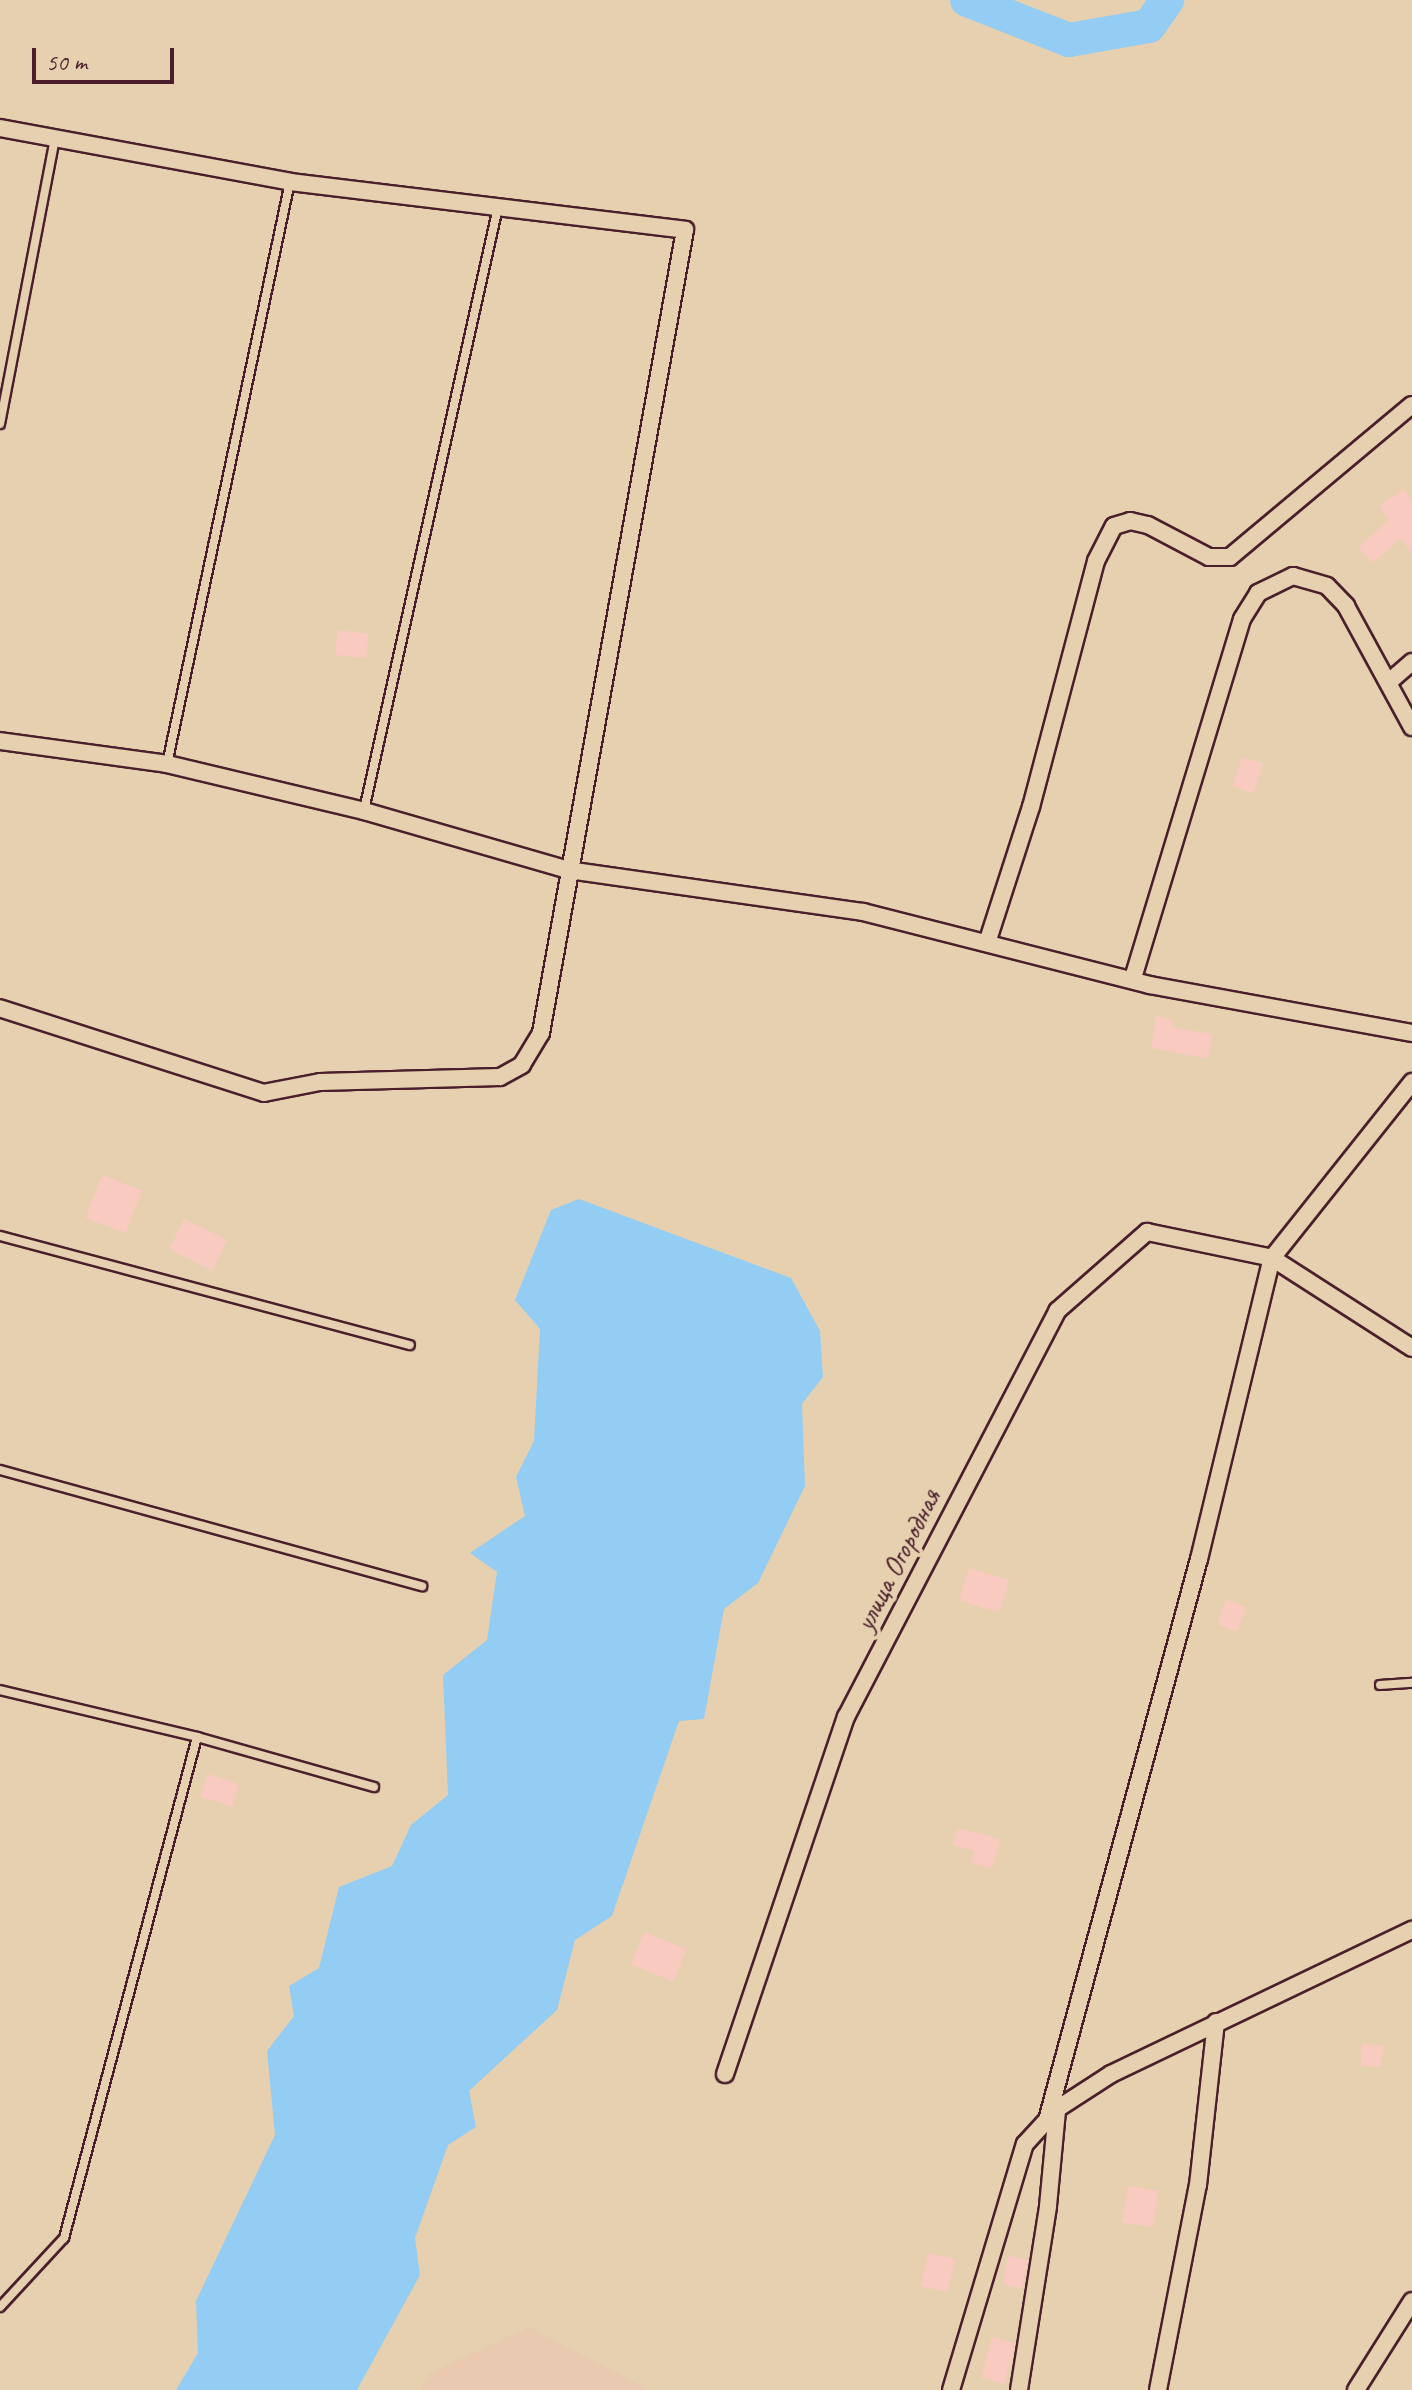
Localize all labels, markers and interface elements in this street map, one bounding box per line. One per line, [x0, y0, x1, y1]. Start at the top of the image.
scale bar [36, 32, 178, 82]
text: 50 m [46, 47, 87, 77]
street label: улица Огородная [848, 1484, 948, 1636]

